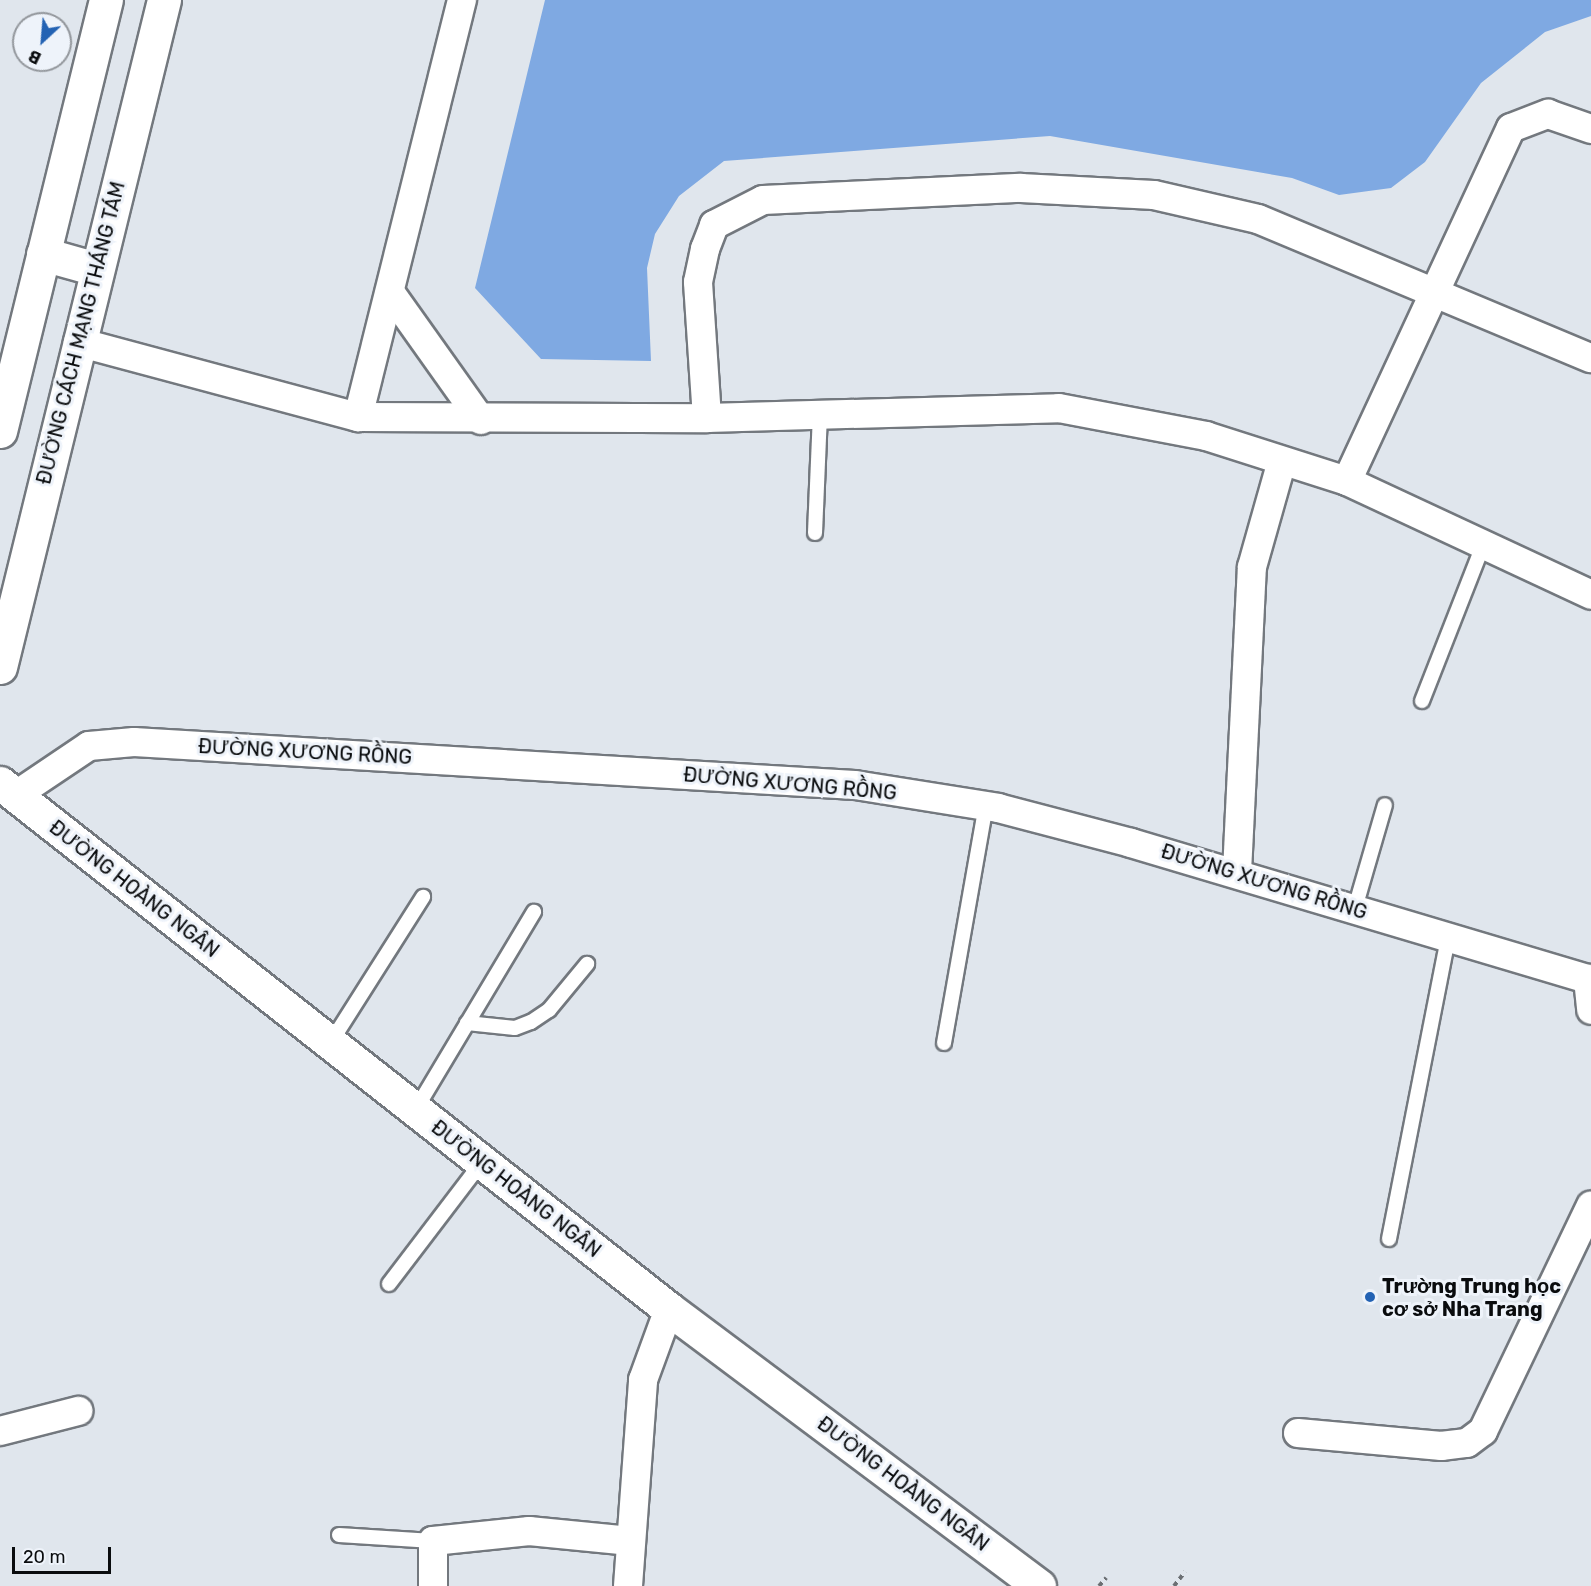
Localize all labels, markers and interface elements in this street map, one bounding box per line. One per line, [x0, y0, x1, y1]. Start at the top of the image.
north arrow [12, 12, 72, 72]
text: B [26, 46, 44, 68]
street label: ĐƯỜNG CÁCH MẠNG THÁNG TÁM [32, 179, 130, 487]
street label: ĐƯỜNG XƯƠNG RỒNG [197, 734, 413, 770]
street label: ĐƯỜNG XƯƠNG RỒNG [682, 763, 898, 805]
street label: ĐƯỜNG HOÀNG NGÂN [44, 815, 224, 963]
street label: ĐƯỜNG XƯƠNG RỒNG [1158, 839, 1370, 925]
street label: ĐƯỜNG HOÀNG NGÂN [426, 1115, 606, 1263]
place label: Trường Trung học cơ sở Nha Trang [1382, 1274, 1561, 1321]
marker: Trường Trung học cơ sở Nha Trang [1363, 1290, 1377, 1304]
street label: ĐƯỜNG HOÀNG NGÂN [813, 1412, 993, 1556]
scale bar [15, 1535, 114, 1573]
text: 20 m [23, 1546, 65, 1568]

